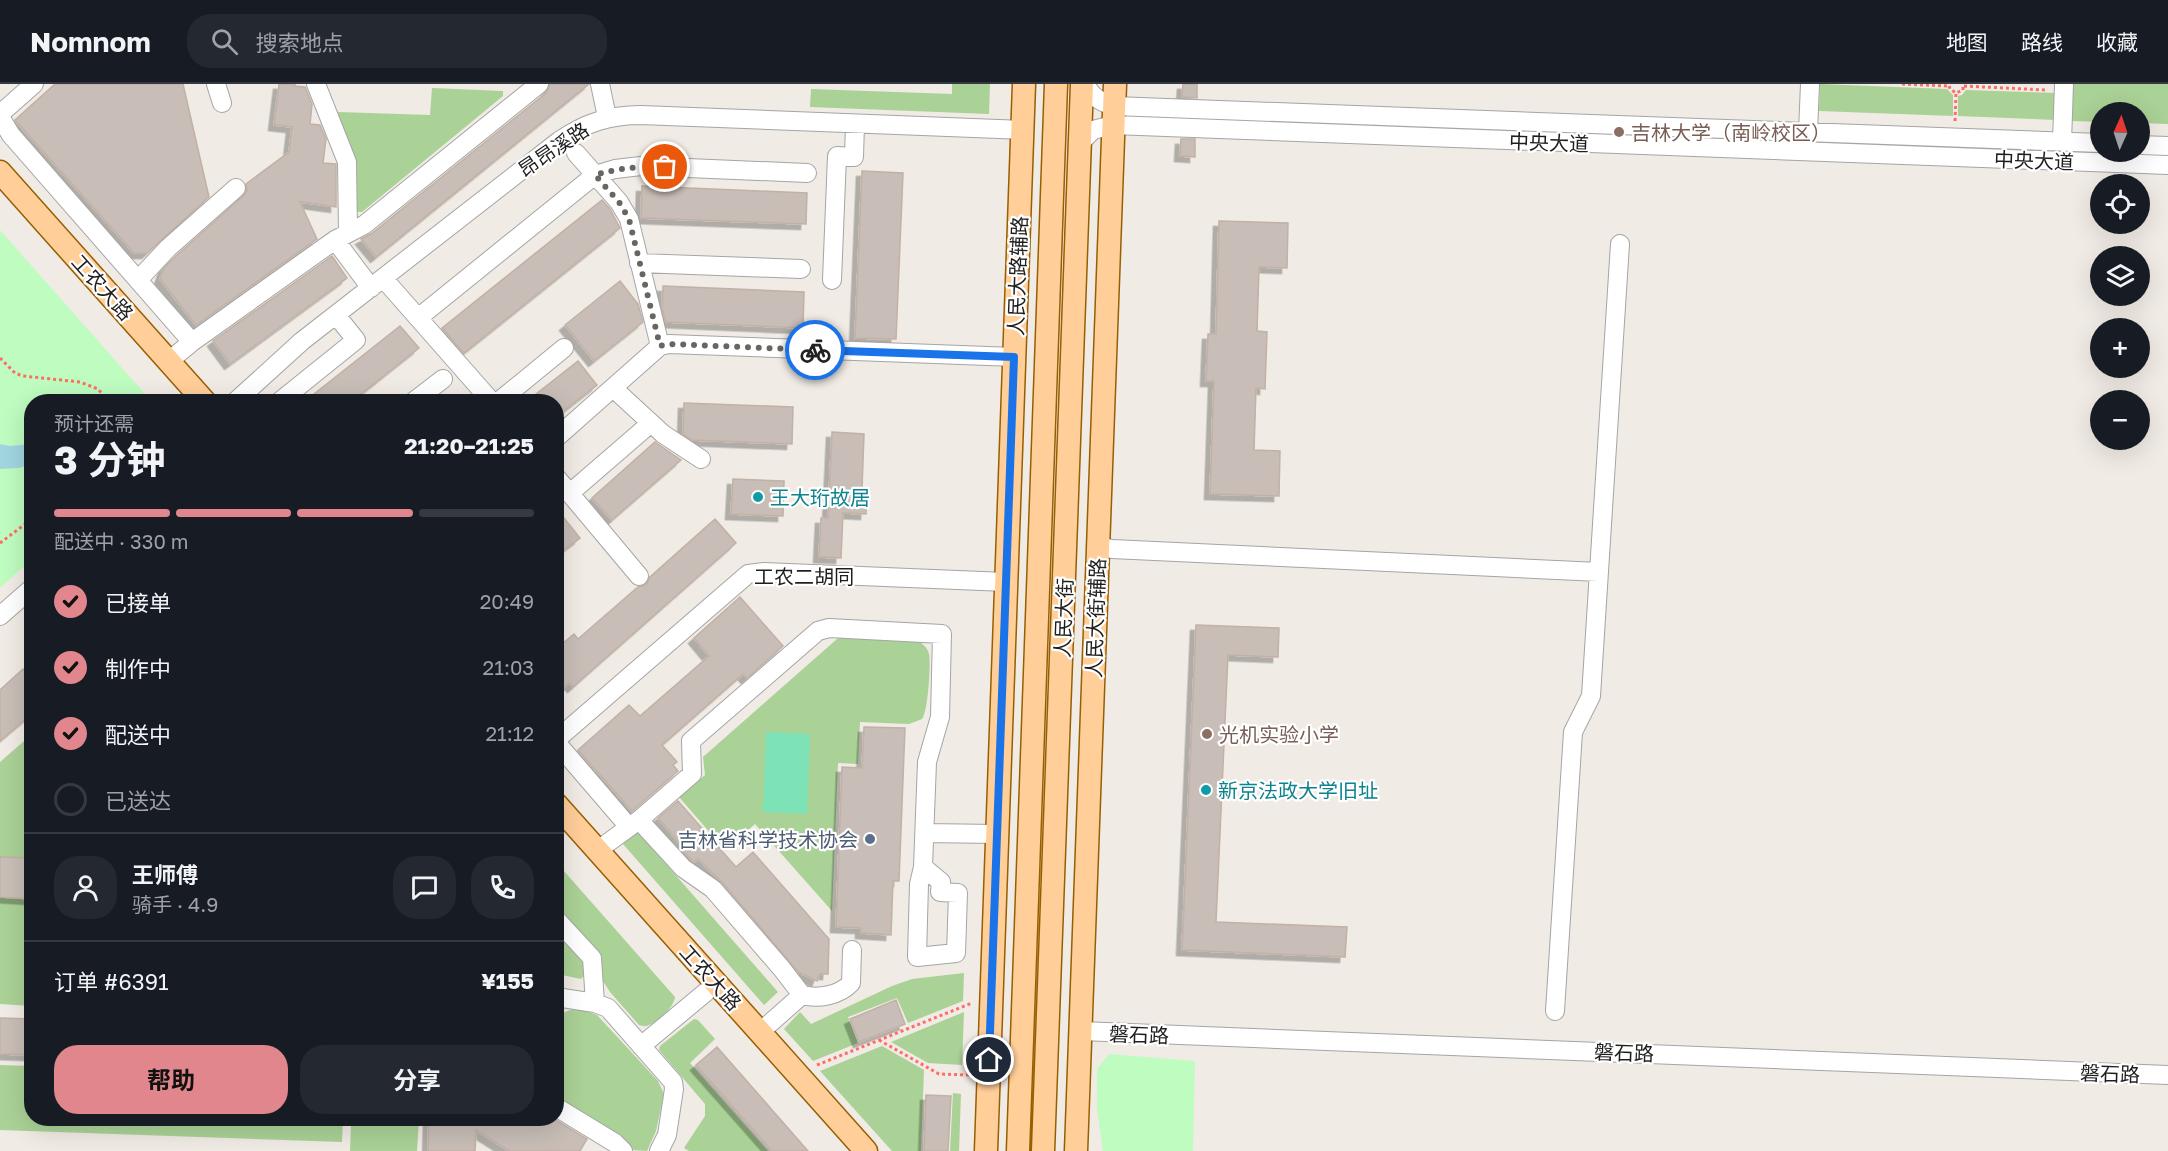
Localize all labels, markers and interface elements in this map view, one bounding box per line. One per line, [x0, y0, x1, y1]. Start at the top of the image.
search box [187, 14, 607, 68]
text: Nomnom [30, 25, 151, 58]
icon: search [208, 25, 241, 58]
text: 搜索地点 [256, 29, 344, 56]
text: 地图 [1946, 29, 1988, 55]
text: 路线 [2021, 29, 2063, 55]
text: 收藏 [2096, 29, 2138, 55]
north arrow [2090, 102, 2150, 162]
map controls [2090, 102, 2150, 450]
street label: 昂昂溪路 [513, 117, 593, 181]
place label: 吉林大学（南岭校区） [1631, 120, 1831, 144]
marker: 吉林大学（南岭校区） [1612, 125, 1626, 139]
street label: 中央大道 [1509, 129, 1589, 155]
pin [639, 141, 690, 192]
street label: 中央大道 [1994, 147, 2074, 173]
icon: bag [648, 150, 681, 183]
button: locate [2090, 174, 2150, 234]
street label: 人民大路辅路 [1003, 216, 1031, 336]
button: layers [2090, 246, 2150, 306]
street label: 工农大路 [67, 249, 139, 325]
button: + [2090, 318, 2150, 378]
courier [785, 320, 845, 380]
icon: bike [799, 334, 832, 367]
button: − [2090, 390, 2150, 450]
text: 预计还需 [54, 411, 134, 435]
text: 21:20–21:25 [404, 432, 534, 459]
text: 3 分钟 [54, 436, 166, 483]
place label: 王大珩故居 [770, 485, 870, 509]
marker: 王大珩故居 [751, 490, 765, 504]
text: 配送中 · 330 m [54, 529, 189, 553]
street label: 人民大街辅路 [1081, 558, 1109, 678]
street label: 工农二胡同 [754, 564, 854, 588]
street label: 人民大街 [1050, 578, 1076, 658]
icon: check [54, 585, 87, 618]
text: 已接单 [105, 589, 171, 616]
text: 20:49 [480, 589, 534, 613]
icon: check [54, 651, 87, 684]
text: 制作中 [105, 655, 171, 682]
text: 21:03 [483, 655, 534, 679]
icon: check [54, 717, 87, 750]
text: 配送中 [105, 721, 171, 748]
text: 21:12 [485, 721, 534, 745]
place label: 光机实验小学 [1219, 722, 1339, 746]
marker: 光机实验小学 [1200, 727, 1214, 741]
place label: 新京法政大学旧址 [1218, 778, 1378, 802]
marker: 新京法政大学旧址 [1199, 783, 1213, 797]
text: 已送达 [105, 787, 171, 814]
place label: 吉林省科学技术协会 [678, 827, 858, 851]
marker: 吉林省科学技术协会 [863, 832, 877, 846]
button: person [54, 856, 117, 919]
button: chat [393, 856, 456, 919]
button: phone [471, 856, 534, 919]
text: 王师傅 [132, 861, 198, 888]
text: 骑手 · 4.9 [132, 892, 218, 916]
street label: 工农大路 [675, 939, 747, 1015]
text: ¥155 [481, 967, 534, 994]
text: 订单 #6391 [54, 968, 169, 995]
street label: 磐石路 [1109, 1021, 1169, 1047]
pin [963, 1034, 1014, 1085]
street label: 磐石路 [1594, 1039, 1654, 1065]
icon: home [972, 1043, 1005, 1076]
button: 帮助 [54, 1045, 288, 1114]
button: 分享 [300, 1045, 534, 1114]
street label: 磐石路 [2080, 1060, 2140, 1086]

